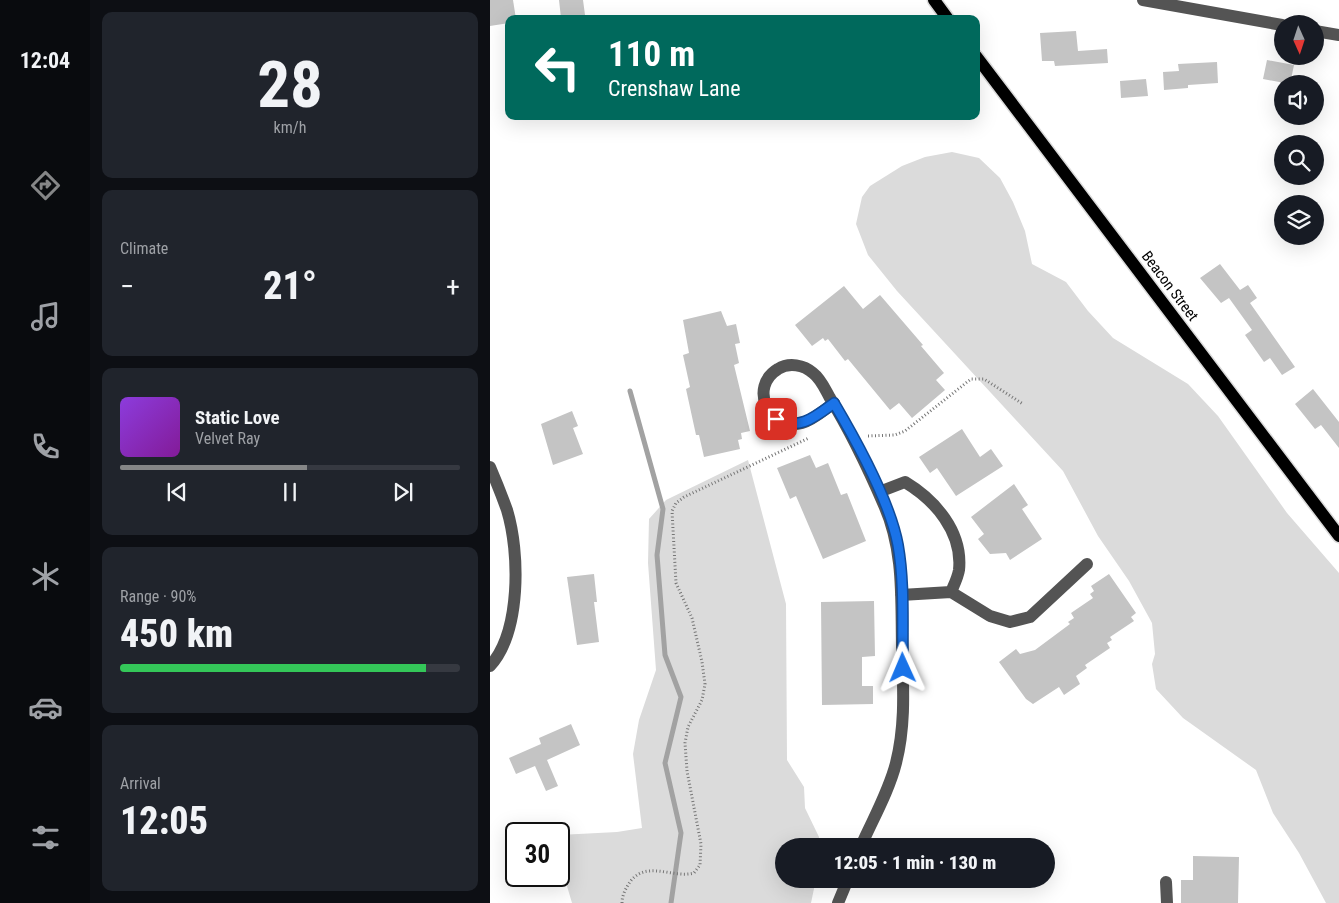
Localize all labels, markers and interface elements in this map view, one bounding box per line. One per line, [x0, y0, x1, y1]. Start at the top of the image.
north arrow [1274, 15, 1324, 65]
map controls [1274, 15, 1324, 245]
text: 110 m [608, 34, 695, 75]
icon: left [525, 35, 590, 100]
text: 28 [257, 47, 323, 123]
text: 12:04 [20, 48, 70, 73]
button: sound [1274, 75, 1324, 125]
text: Crenshaw Lane [608, 76, 740, 101]
text: km/h [274, 118, 306, 137]
button: search [1274, 135, 1324, 185]
icon: directions [28, 168, 63, 203]
button: layers [1274, 195, 1324, 245]
text: Climate [120, 239, 168, 258]
street label: Beacon Street [1138, 248, 1202, 324]
text: 21° [263, 264, 317, 308]
text: − [120, 270, 134, 303]
text: + [446, 270, 460, 303]
icon: music [28, 299, 63, 334]
pin [755, 398, 797, 440]
icon: arrive [762, 405, 790, 433]
text: Static Love [195, 406, 280, 429]
icon: phone [28, 429, 63, 464]
text: Velvet Ray [195, 429, 260, 448]
icon: previous [163, 478, 191, 506]
icon: pause [276, 478, 304, 506]
icon: next [389, 478, 417, 506]
icon: climate [28, 559, 63, 594]
text: Range · 90% [120, 587, 196, 606]
text: 450 km [120, 612, 233, 656]
position arrow [876, 641, 928, 693]
icon: car [28, 690, 63, 725]
text: Arrival [120, 774, 161, 793]
text: 12:05 [120, 799, 208, 843]
icon: filters [28, 820, 63, 855]
speed limit sign: 30 [505, 822, 570, 887]
text: 12:05 · 1 min · 130 m [834, 851, 996, 874]

